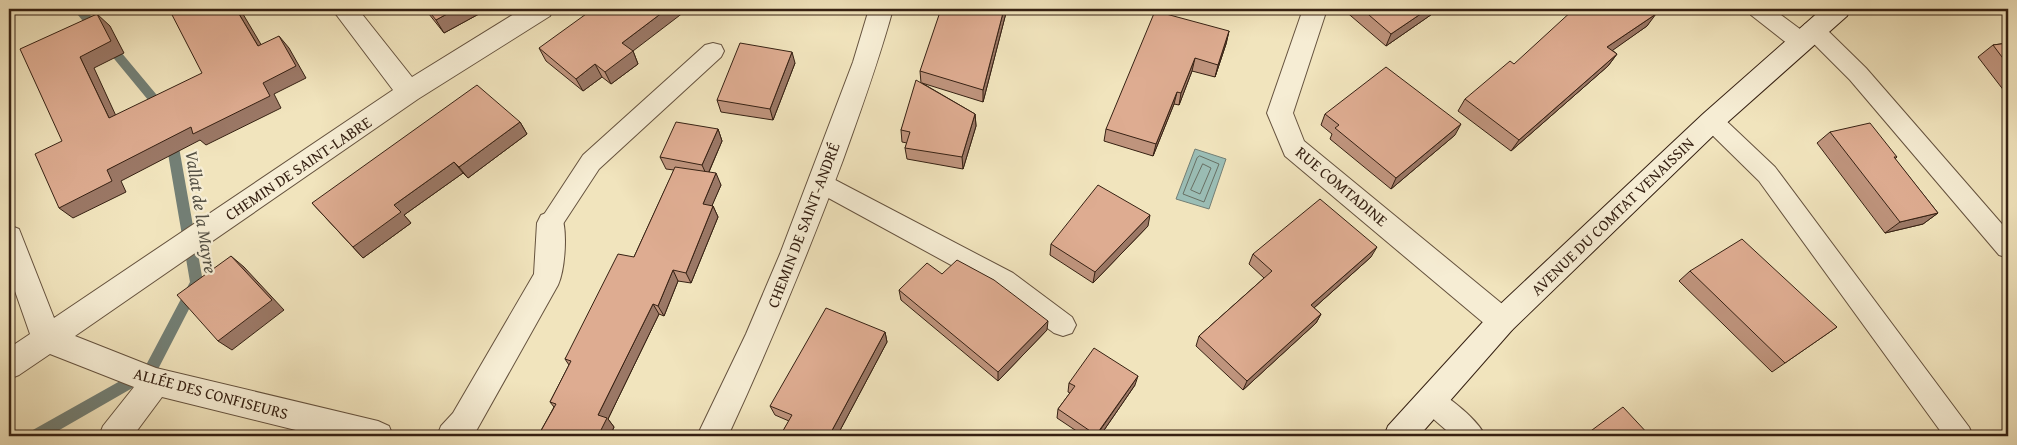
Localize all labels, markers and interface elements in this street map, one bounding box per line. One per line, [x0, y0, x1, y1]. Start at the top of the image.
street label: CHEMIN DE SAINT-LABRE [220, 110, 376, 226]
street label: AVENUE DU COMTAT VENAISSIN [1525, 131, 1700, 301]
street label: CHEMIN DE SAINT-ANDRÉ [760, 139, 846, 311]
street label: RUE COMTADINE [1291, 140, 1393, 232]
water label: Vallat de la Mayre [178, 148, 225, 275]
street label: ALLÉE DES CONFISEURS [131, 361, 291, 425]

